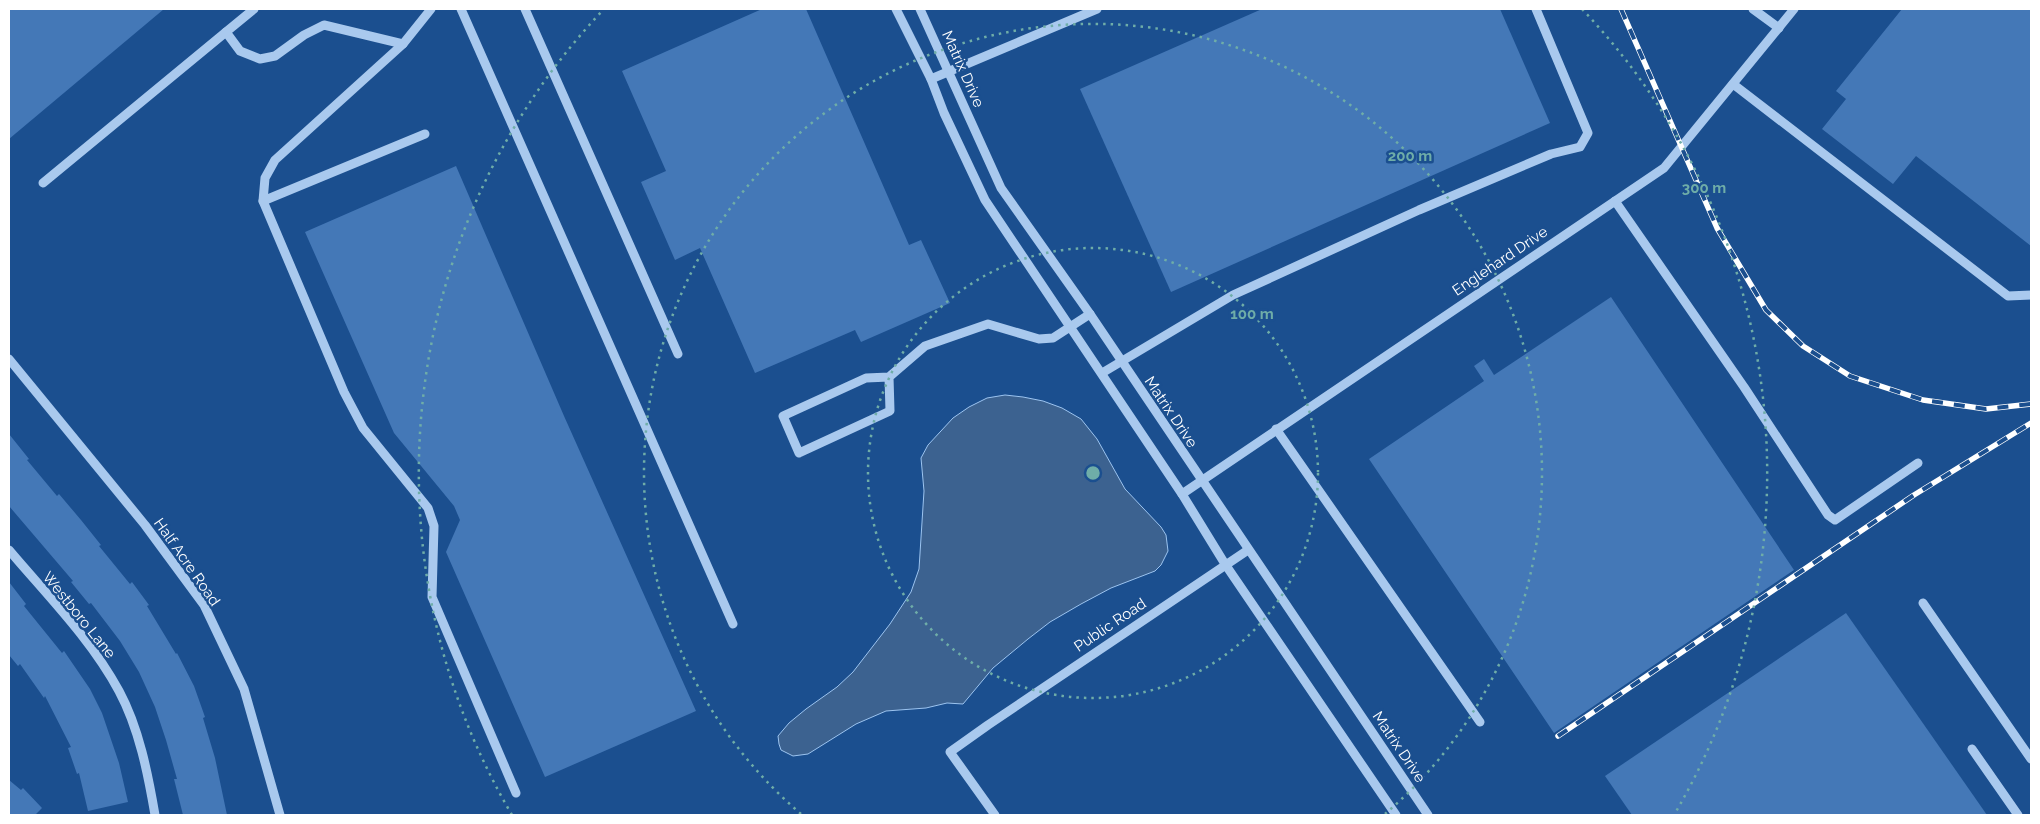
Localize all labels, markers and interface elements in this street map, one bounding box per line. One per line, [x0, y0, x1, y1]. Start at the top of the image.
street label: Matrix Drive [938, 28, 988, 110]
text: 200 m [1388, 147, 1432, 165]
text: 300 m [1682, 179, 1726, 197]
street label: Englehard Drive [1449, 222, 1551, 299]
text: 100 m [1230, 305, 1274, 323]
street label: Matrix Drive [1141, 373, 1201, 451]
centre of rings [1084, 464, 1102, 482]
street label: Half Acre Road [150, 515, 224, 609]
street label: Westboro Lane [39, 568, 120, 662]
street label: Public Road [1071, 594, 1149, 656]
street label: Matrix Drive [1369, 708, 1429, 786]

